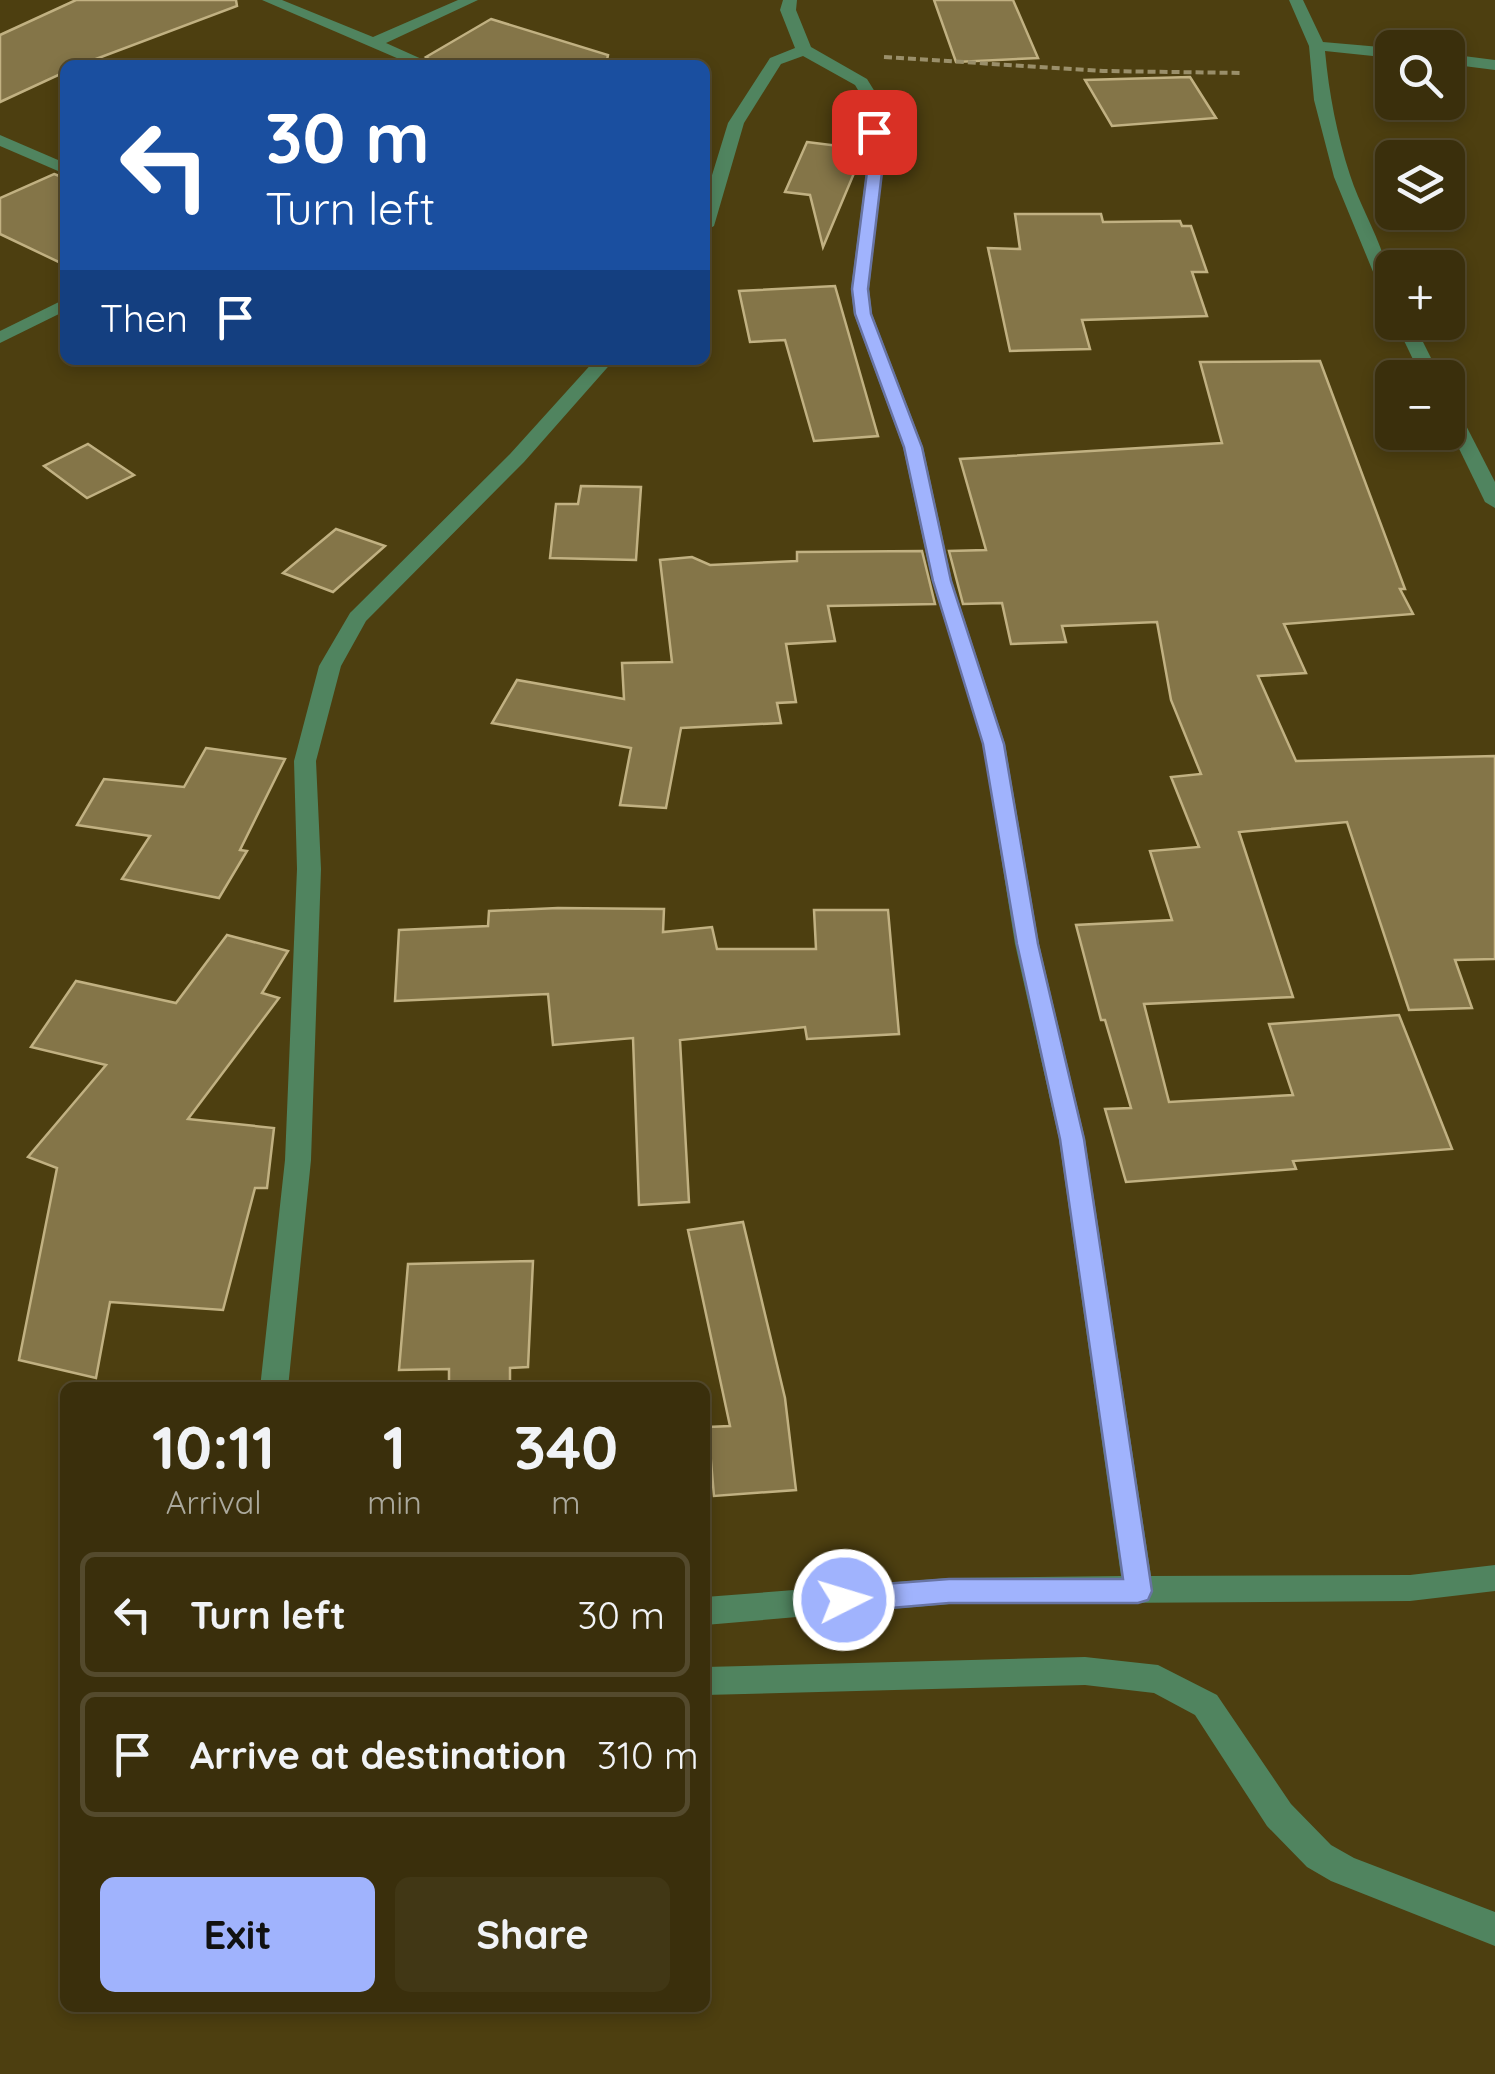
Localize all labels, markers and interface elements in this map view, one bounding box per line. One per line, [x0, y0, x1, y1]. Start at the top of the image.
map controls [1375, 30, 1465, 450]
button: search [1375, 30, 1465, 120]
pin [832, 90, 917, 175]
text: 30 m [265, 93, 430, 181]
icon: left [100, 100, 230, 230]
icon: arrive [847, 105, 902, 160]
button: layers [1375, 140, 1465, 230]
text: Turn left [265, 180, 435, 236]
button: + [1375, 250, 1465, 340]
icon: arrive [208, 290, 263, 345]
text: Then [100, 294, 188, 342]
button: − [1375, 360, 1465, 450]
text: 10:11 [152, 1409, 275, 1484]
text: 1 [383, 1409, 406, 1484]
text: 340 [514, 1409, 618, 1484]
text: Arrival [166, 1482, 262, 1522]
text: min [367, 1482, 422, 1522]
text: m [551, 1482, 580, 1522]
position arrow [792, 1548, 896, 1652]
icon: left [105, 1587, 160, 1642]
text: Turn left [190, 1591, 346, 1639]
text: 30 m [577, 1591, 665, 1639]
icon: arrive [105, 1727, 160, 1782]
text: Arrive at destination [190, 1731, 567, 1779]
text: 310 m [597, 1731, 699, 1779]
button: Exit [100, 1877, 375, 1992]
button: Share [395, 1877, 670, 1992]

